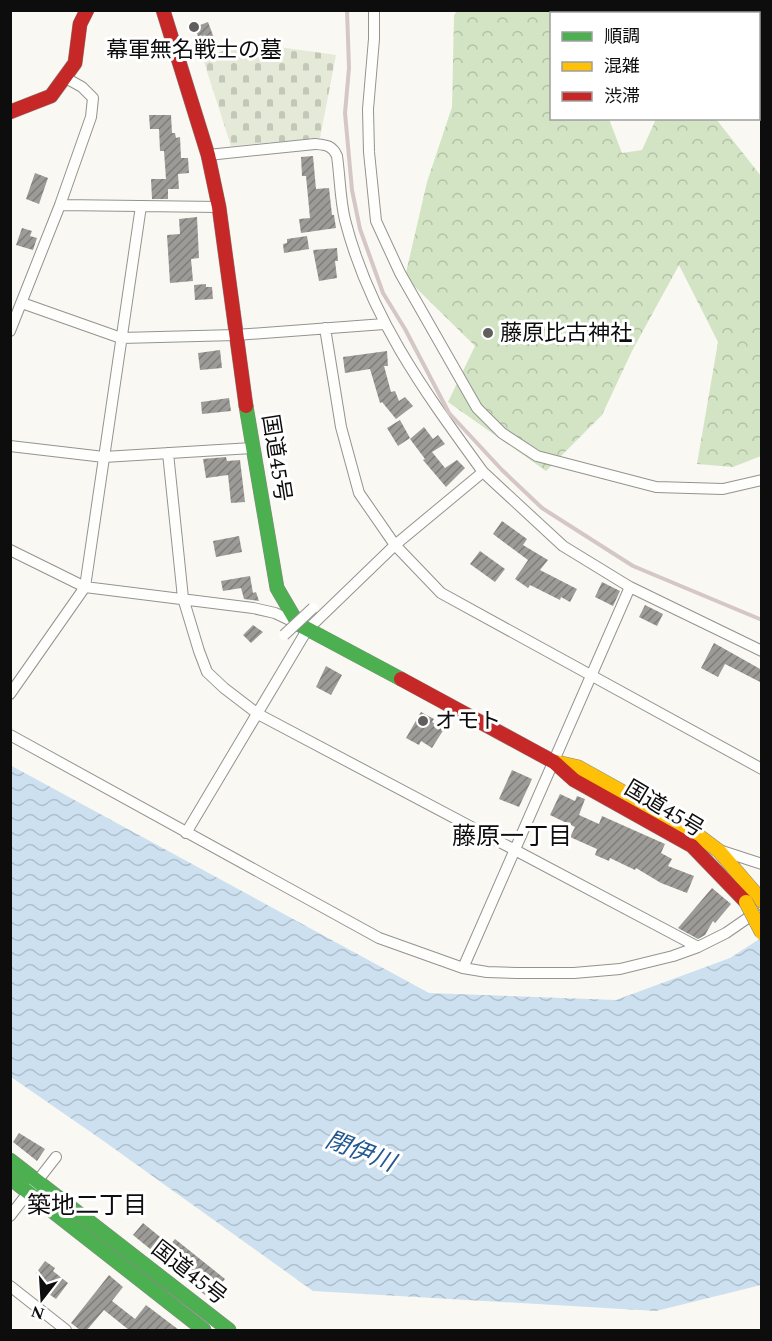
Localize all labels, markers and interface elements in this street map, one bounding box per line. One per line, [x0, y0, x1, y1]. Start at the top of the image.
legend [550, 12, 760, 120]
marker: 幕軍無名戦士の墓 [187, 20, 201, 34]
text: 順調 [604, 23, 640, 50]
place label: 幕軍無名戦士の墓 [106, 34, 282, 67]
text: 混雑 [604, 53, 640, 80]
text: 渋滞 [604, 83, 640, 110]
place label: 藤原比古神社 [500, 317, 632, 350]
marker: 藤原比古神社 [481, 326, 495, 340]
street label: 国道45号 [253, 412, 299, 504]
place label: オモト [435, 705, 501, 738]
marker: オモト [416, 714, 430, 728]
street label: 国道45号 [618, 772, 710, 846]
district label: 藤原一丁目 [452, 819, 572, 855]
water label: 閉伊川 [320, 1122, 403, 1183]
district label: 築地二丁目 [27, 1188, 147, 1224]
street label: 国道45号 [144, 1233, 234, 1313]
north arrow [12, 1269, 72, 1329]
text: N [28, 1299, 48, 1326]

